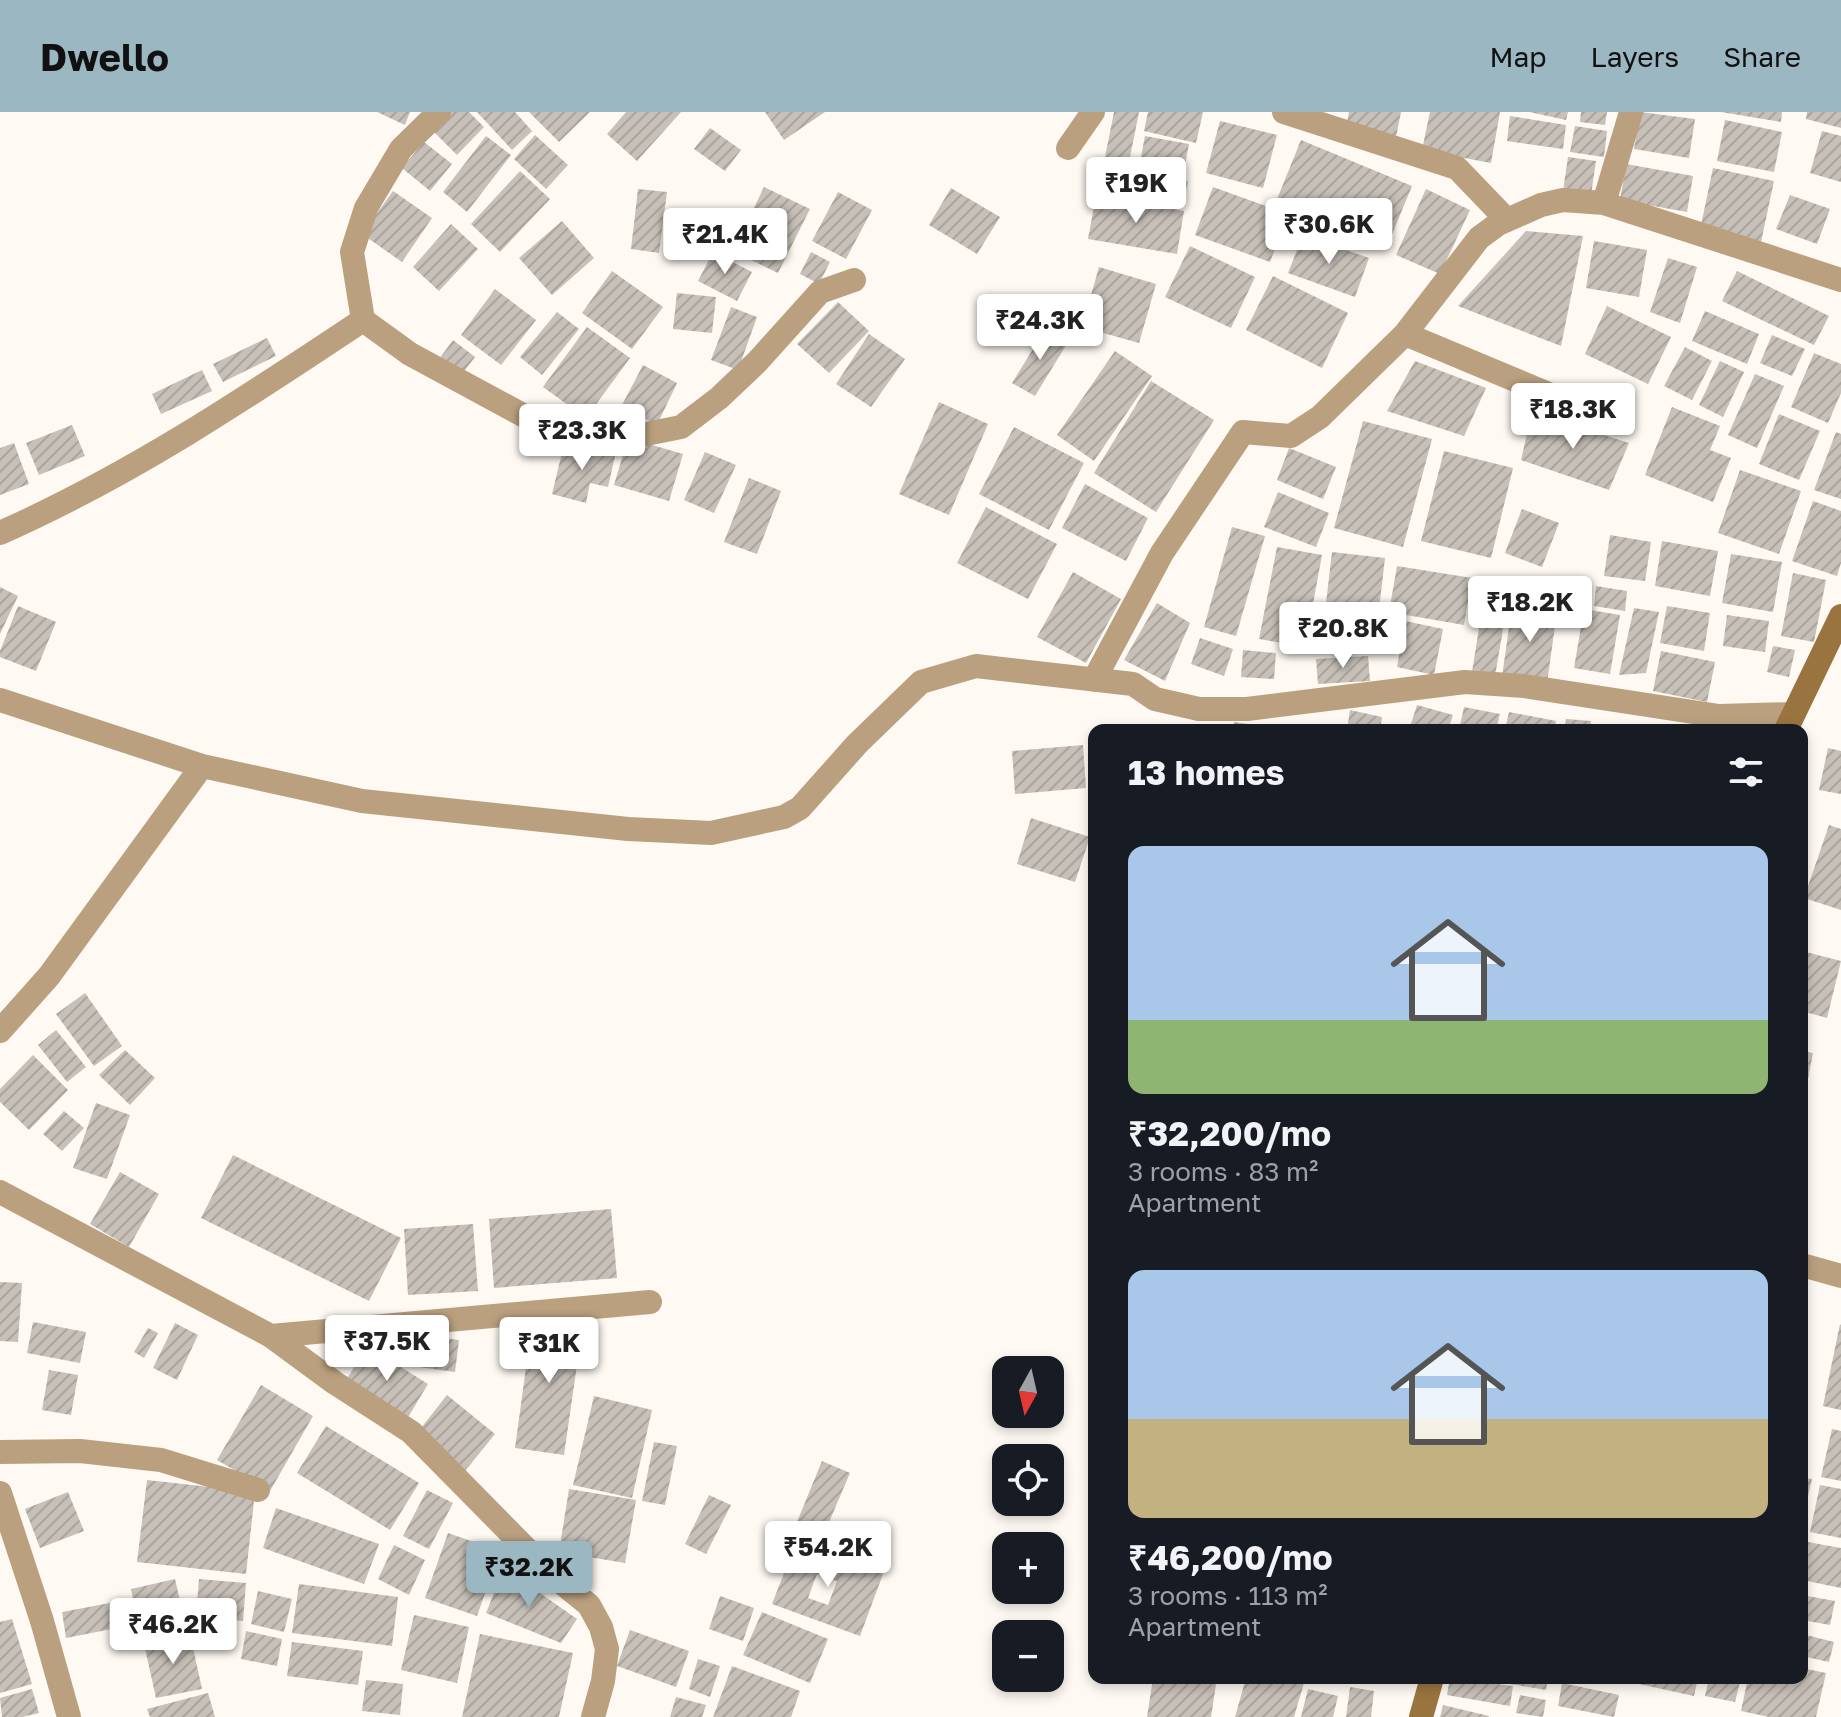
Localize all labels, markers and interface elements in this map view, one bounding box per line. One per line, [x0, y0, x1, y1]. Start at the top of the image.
text: Dwello [40, 34, 169, 79]
text: Map [1489, 40, 1547, 73]
text: Layers [1591, 40, 1679, 73]
text: Share [1723, 40, 1801, 73]
pin: ₹19K [1089, 157, 1183, 225]
text: ₹19K [1104, 167, 1168, 198]
pin: ₹30.6K [1264, 198, 1394, 266]
pin: ₹21.4K [660, 208, 790, 276]
text: ₹30.6K [1283, 208, 1375, 239]
text: ₹21.4K [681, 218, 769, 249]
pin: ₹24.3K [975, 294, 1105, 362]
text: ₹24.3K [995, 304, 1085, 335]
pin: ₹18.3K [1508, 383, 1638, 451]
text: ₹18.3K [1529, 393, 1617, 424]
pin: ₹23.3K [517, 404, 647, 472]
text: ₹23.3K [537, 414, 627, 445]
pin: ₹18.2K [1465, 576, 1595, 644]
text: ₹18.2K [1486, 586, 1574, 617]
pin: ₹20.8K [1278, 602, 1408, 670]
text: ₹20.8K [1297, 612, 1389, 643]
icon: filters [1724, 750, 1768, 794]
text: 13 homes [1128, 752, 1285, 792]
icon: home [1376, 898, 1520, 1042]
text: ₹32,200/mo [1128, 1113, 1331, 1153]
text: 3 rooms · 83 m² [1128, 1156, 1318, 1187]
text: Apartment [1128, 1187, 1261, 1218]
pin: ₹37.5K [322, 1315, 452, 1383]
pin: ₹31K [502, 1317, 596, 1385]
icon: home [1376, 1322, 1520, 1466]
text: ₹37.5K [343, 1325, 431, 1356]
text: ₹31K [518, 1327, 580, 1358]
north arrow [992, 1356, 1064, 1428]
map controls [992, 1356, 1064, 1692]
button: locate [992, 1444, 1064, 1516]
pin: ₹54.2K [763, 1521, 893, 1589]
text: ₹54.2K [783, 1531, 873, 1562]
button: + [992, 1532, 1064, 1604]
text: ₹46,200/mo [1128, 1537, 1333, 1577]
pin: ₹32.2K [464, 1541, 594, 1609]
text: ₹32.2K [484, 1551, 574, 1582]
text: 3 rooms · 113 m² [1128, 1580, 1328, 1611]
pin: ₹46.2K [108, 1598, 238, 1666]
text: ₹46.2K [128, 1608, 218, 1639]
text: Apartment [1128, 1611, 1261, 1642]
button: − [992, 1620, 1064, 1692]

